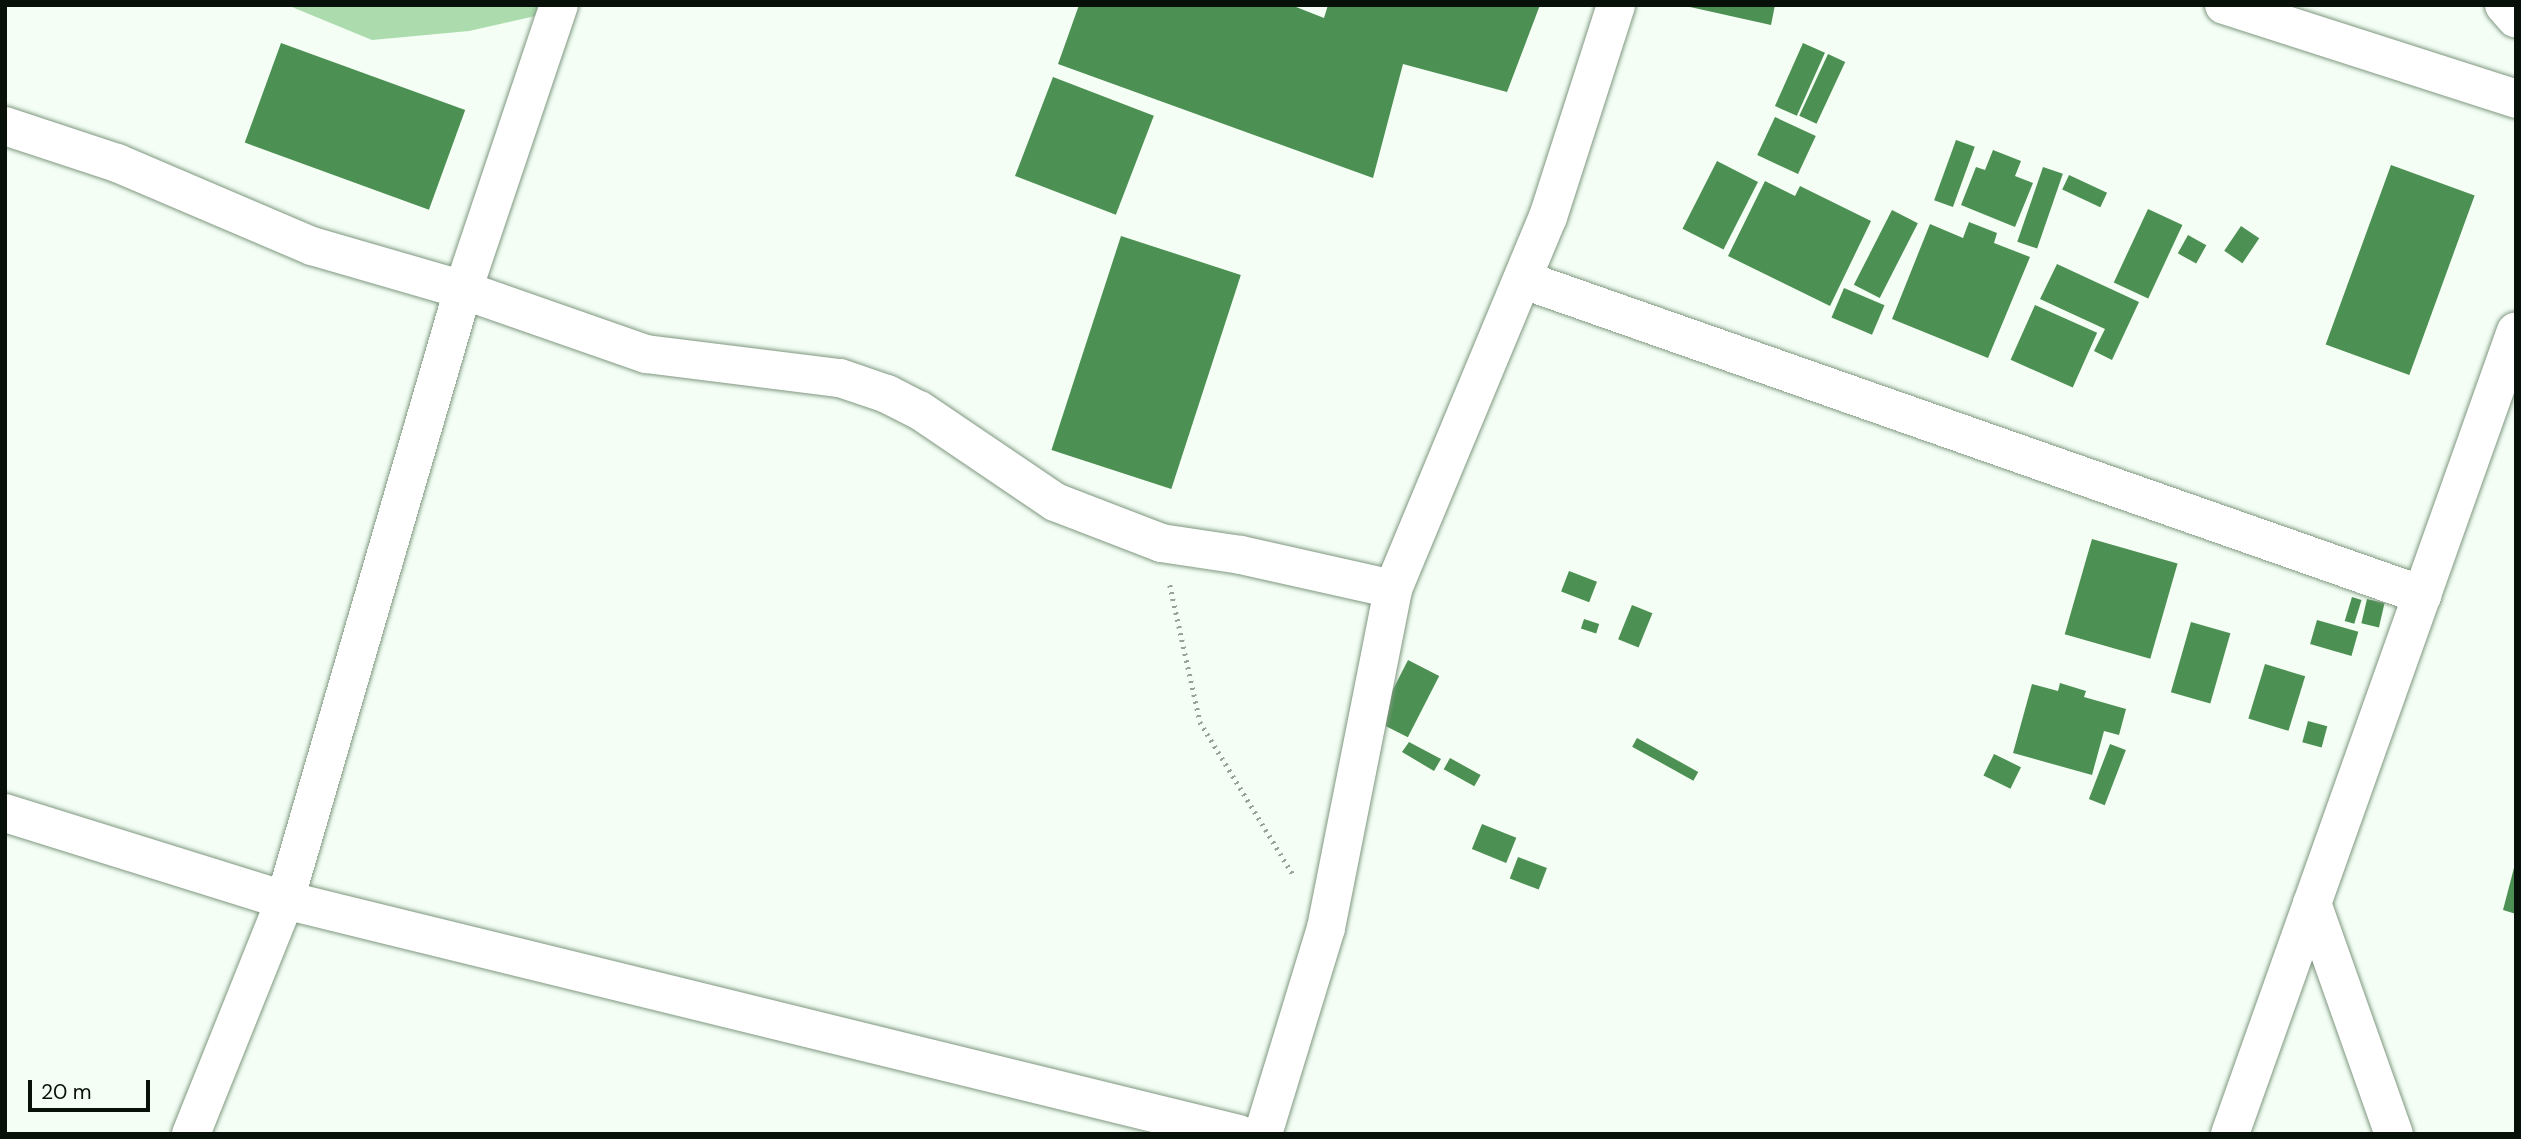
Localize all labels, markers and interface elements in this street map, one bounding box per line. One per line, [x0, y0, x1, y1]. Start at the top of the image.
scale bar [32, 1066, 154, 1110]
text: 20 m [41, 1078, 92, 1106]

